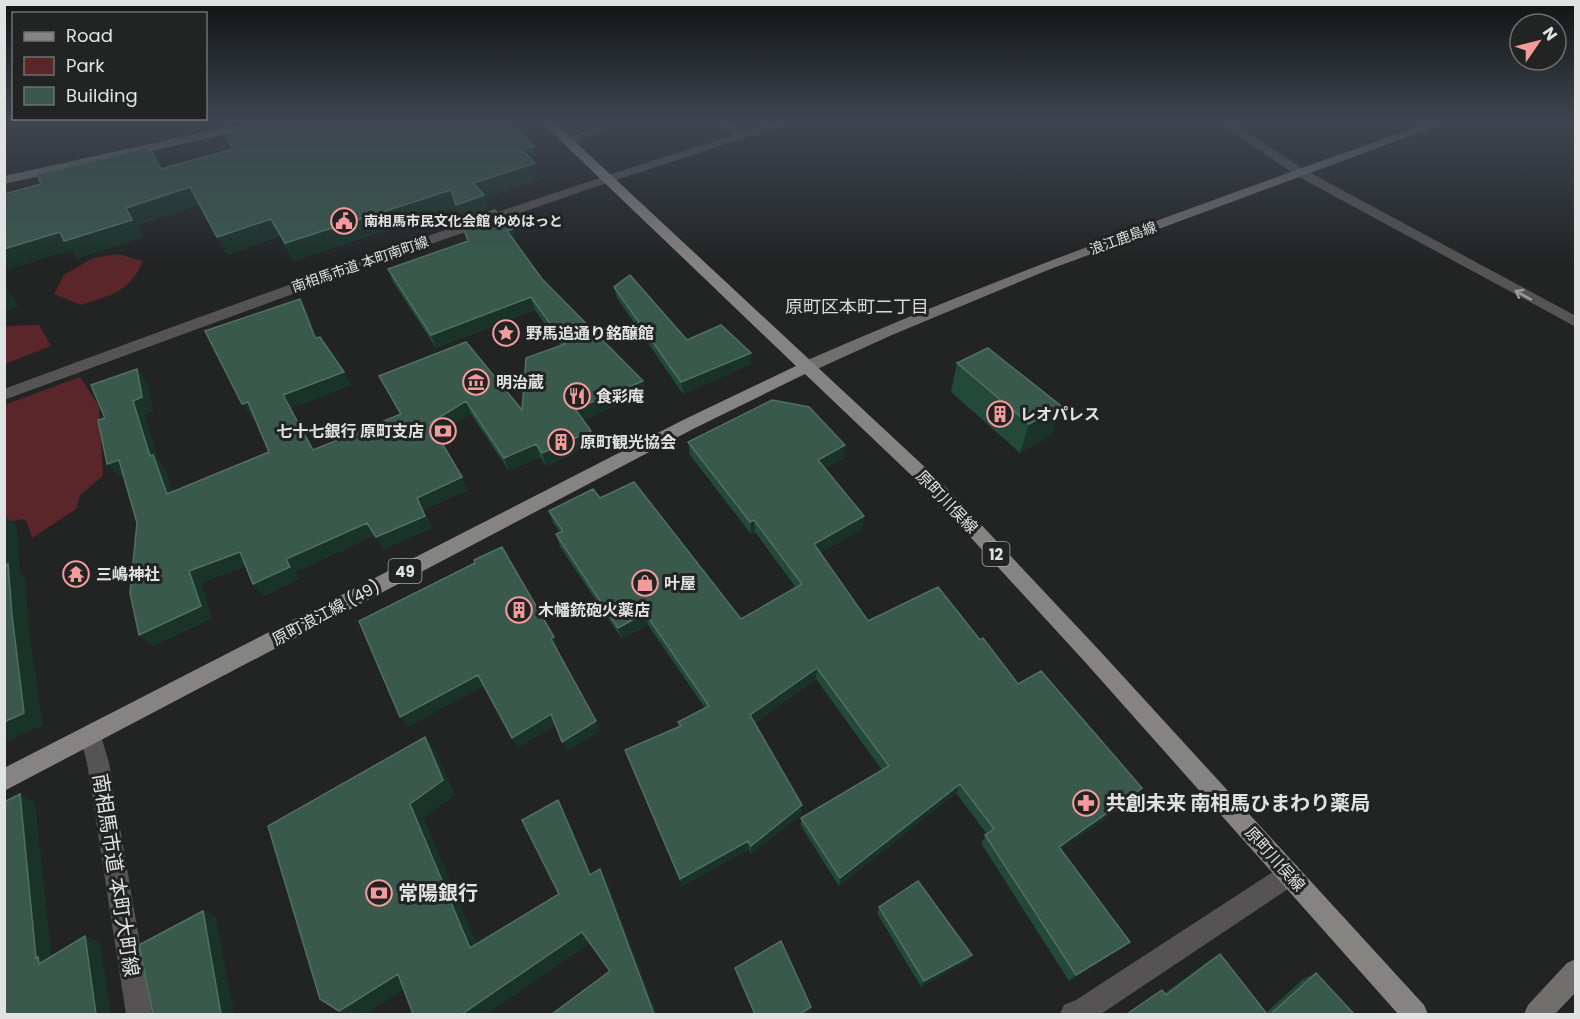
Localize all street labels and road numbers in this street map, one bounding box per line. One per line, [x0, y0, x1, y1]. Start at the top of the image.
street label: 浪江鹿島線 [1087, 217, 1159, 259]
street label: 南相馬市道 本町南町線 [289, 231, 431, 297]
street label: 原町川俣線 [911, 465, 983, 539]
road number: 12 [982, 542, 1010, 566]
road number: 49 [388, 559, 422, 583]
street label: 原町浪江線 (49) [268, 575, 384, 651]
street label: 南相馬市道 本町大町線 [86, 771, 146, 979]
street label: 原町川俣線 [1240, 822, 1310, 896]

